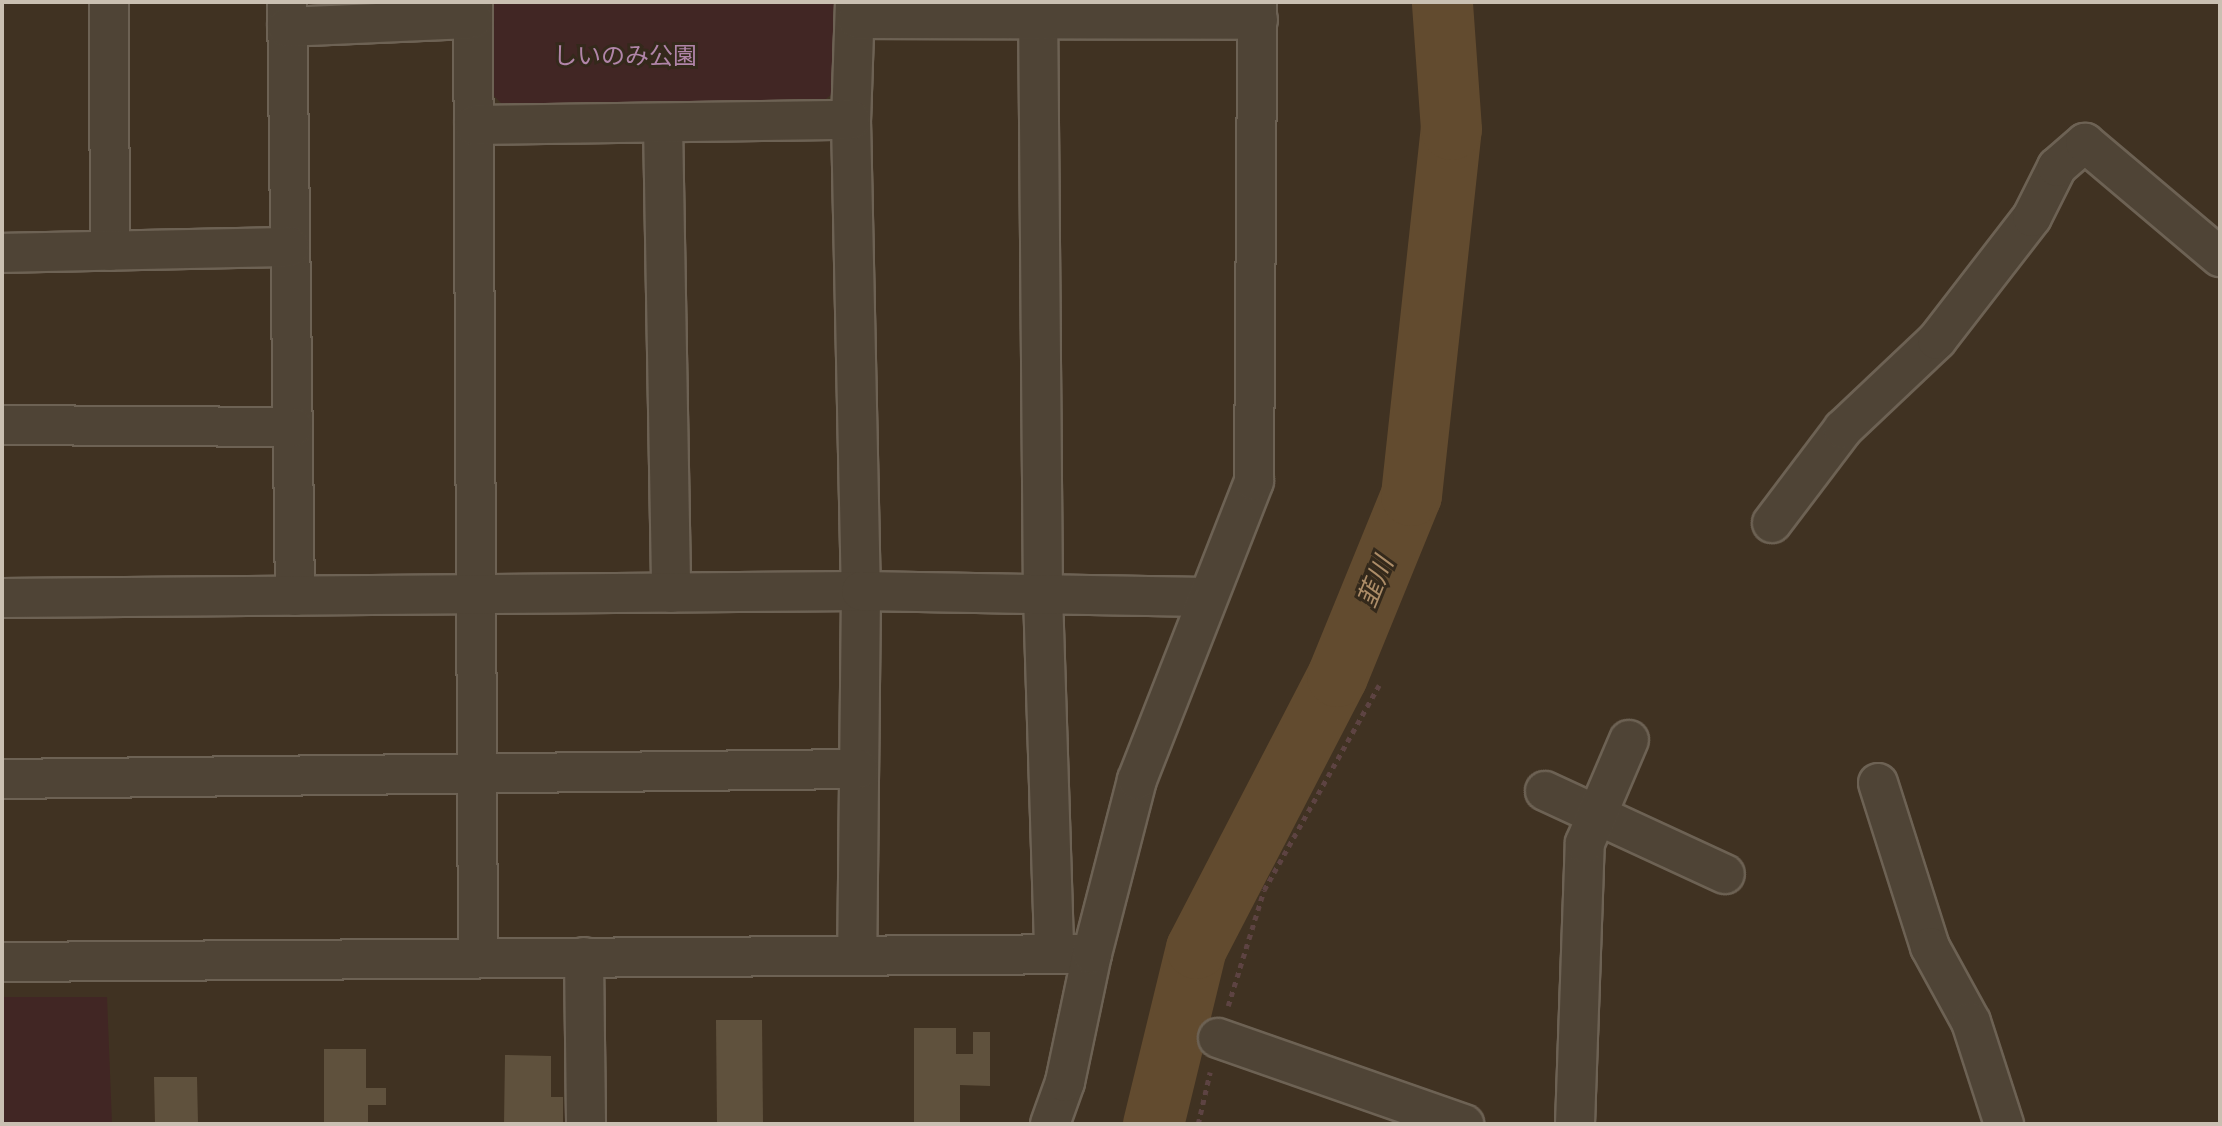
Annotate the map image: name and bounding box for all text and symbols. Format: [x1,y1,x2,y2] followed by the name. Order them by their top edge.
[553,41,697,69] park label: しいのみ公園
[1351,552,1399,612] water label: 韮川

